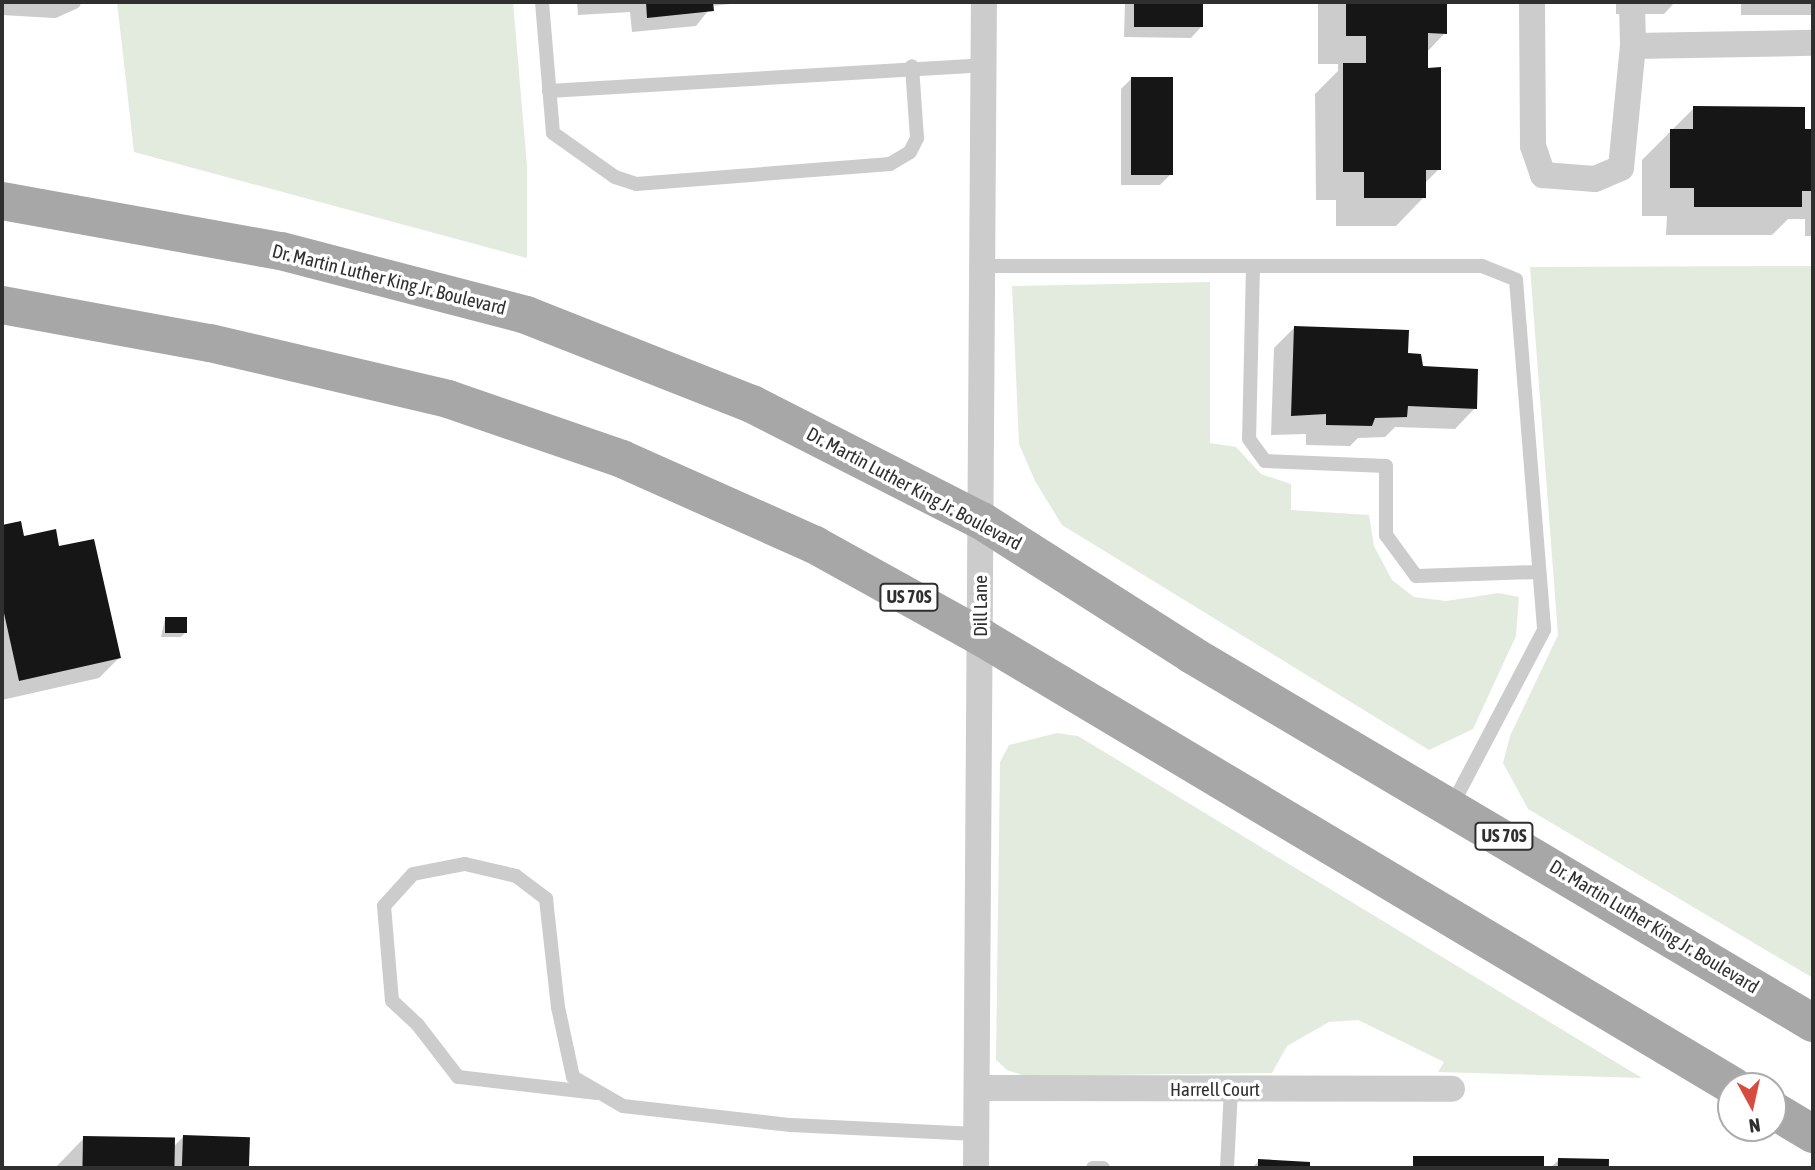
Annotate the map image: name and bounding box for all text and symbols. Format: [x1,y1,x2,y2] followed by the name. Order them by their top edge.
[270,240,508,320] street label: Dr. Martin Luther King Jr. Boulevard
[803,423,1025,555] street label: Dr. Martin Luther King Jr. Boulevard
[970,575,992,637] street label: Dill Lane
[879,582,939,612] road number: US 70S
[1474,822,1534,850] road number: US 70S
[1545,855,1763,999] street label: Dr. Martin Luther King Jr. Boulevard
[1717,1072,1787,1142] north arrow
[1170,1079,1260,1101] street label: Harrell Court
[1748,1114,1762,1137] text: N

